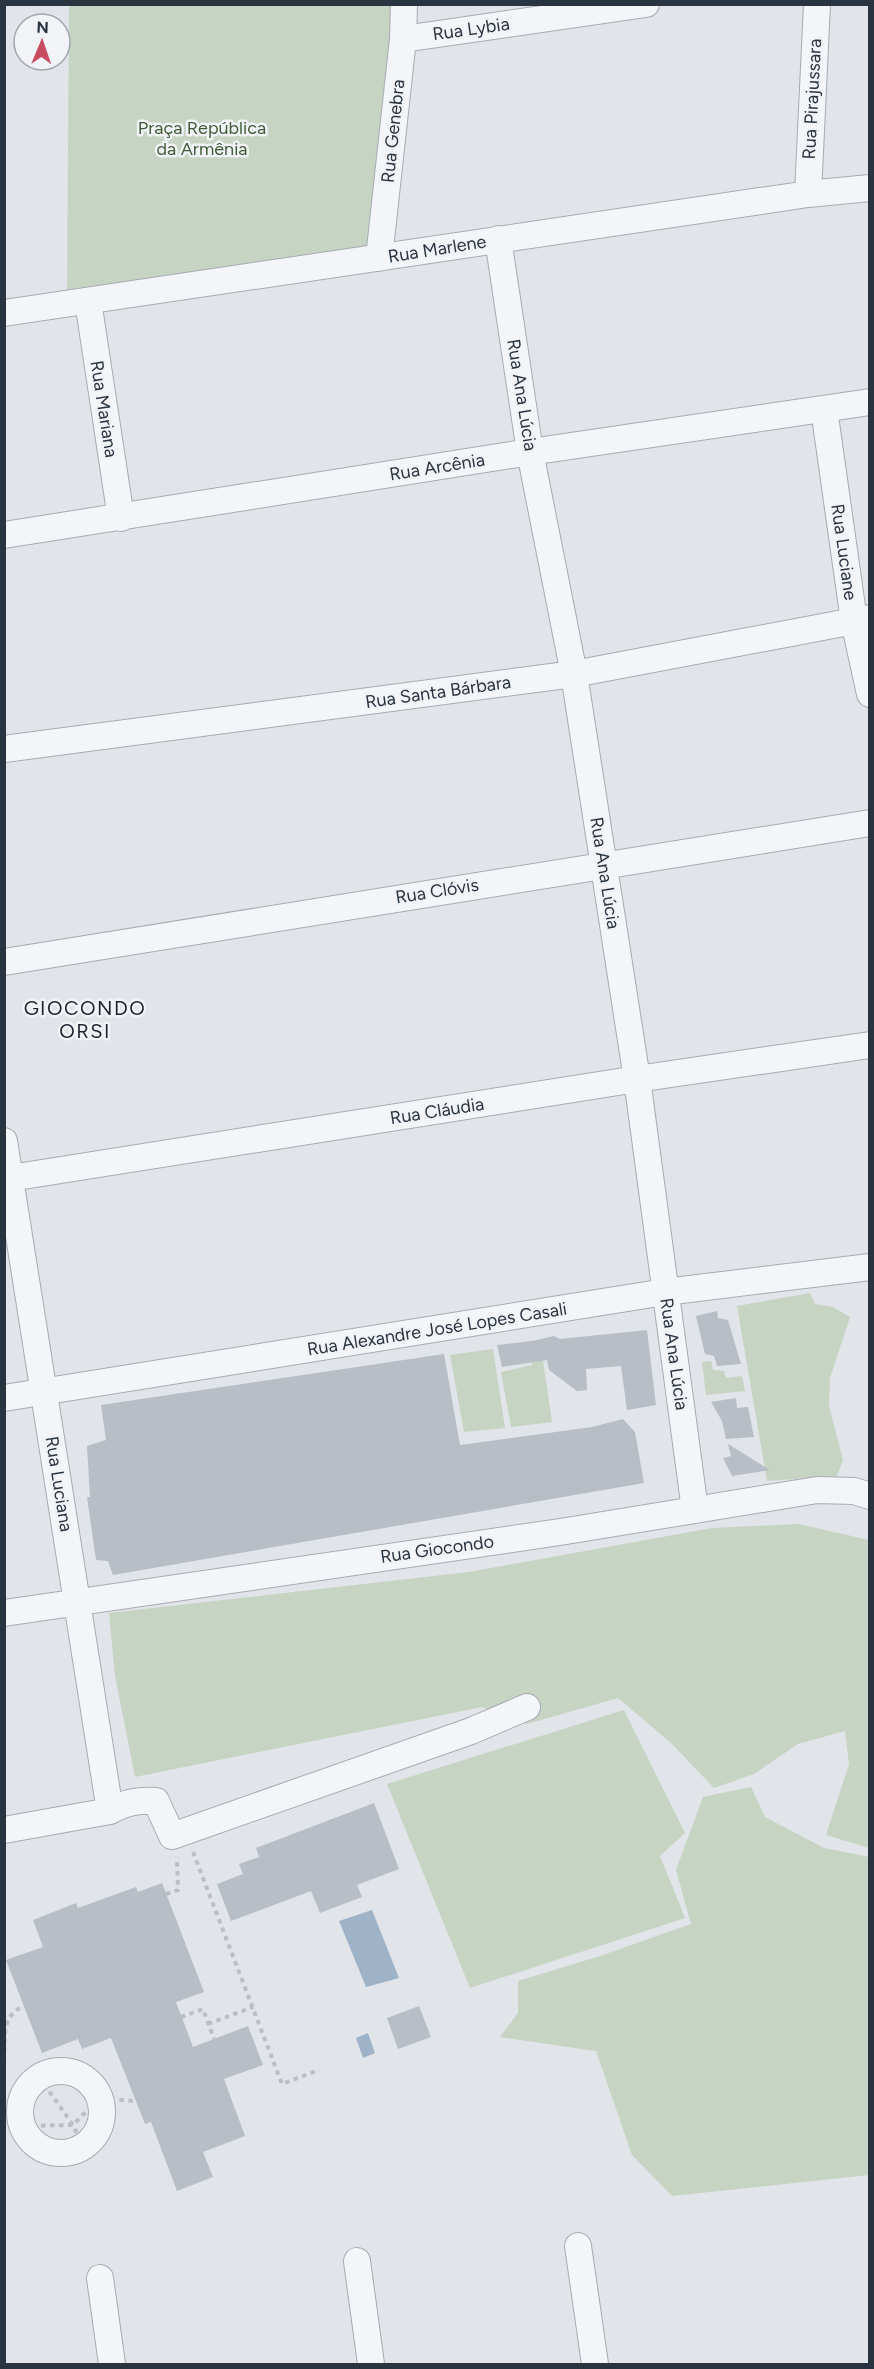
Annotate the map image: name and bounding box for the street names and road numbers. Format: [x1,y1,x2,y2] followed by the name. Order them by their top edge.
[431,13,511,45] street label: Rua Lybia
[798,38,826,160] street label: Rua Pirajussara
[377,78,409,184] street label: Rua Genebra
[386,230,488,268] street label: Rua Marlene
[502,337,542,453] street label: Rua Ana Lúcia
[85,359,123,459] street label: Rua Mariana
[388,449,486,485] street label: Rua Arcênia
[826,502,862,602] street label: Rua Luciane
[364,671,512,713] street label: Rua Santa Bárbara
[585,815,625,931] street label: Rua Ana Lúcia
[394,874,480,908] street label: Rua Clóvis
[388,1093,486,1129] street label: Rua Cláudia
[655,1296,693,1412] street label: Rua Ana Lúcia
[306,1298,568,1360] street label: Rua Alexandre José Lopes Casali
[41,1435,77,1533] street label: Rua Luciana
[379,1530,495,1568] street label: Rua Giocondo

